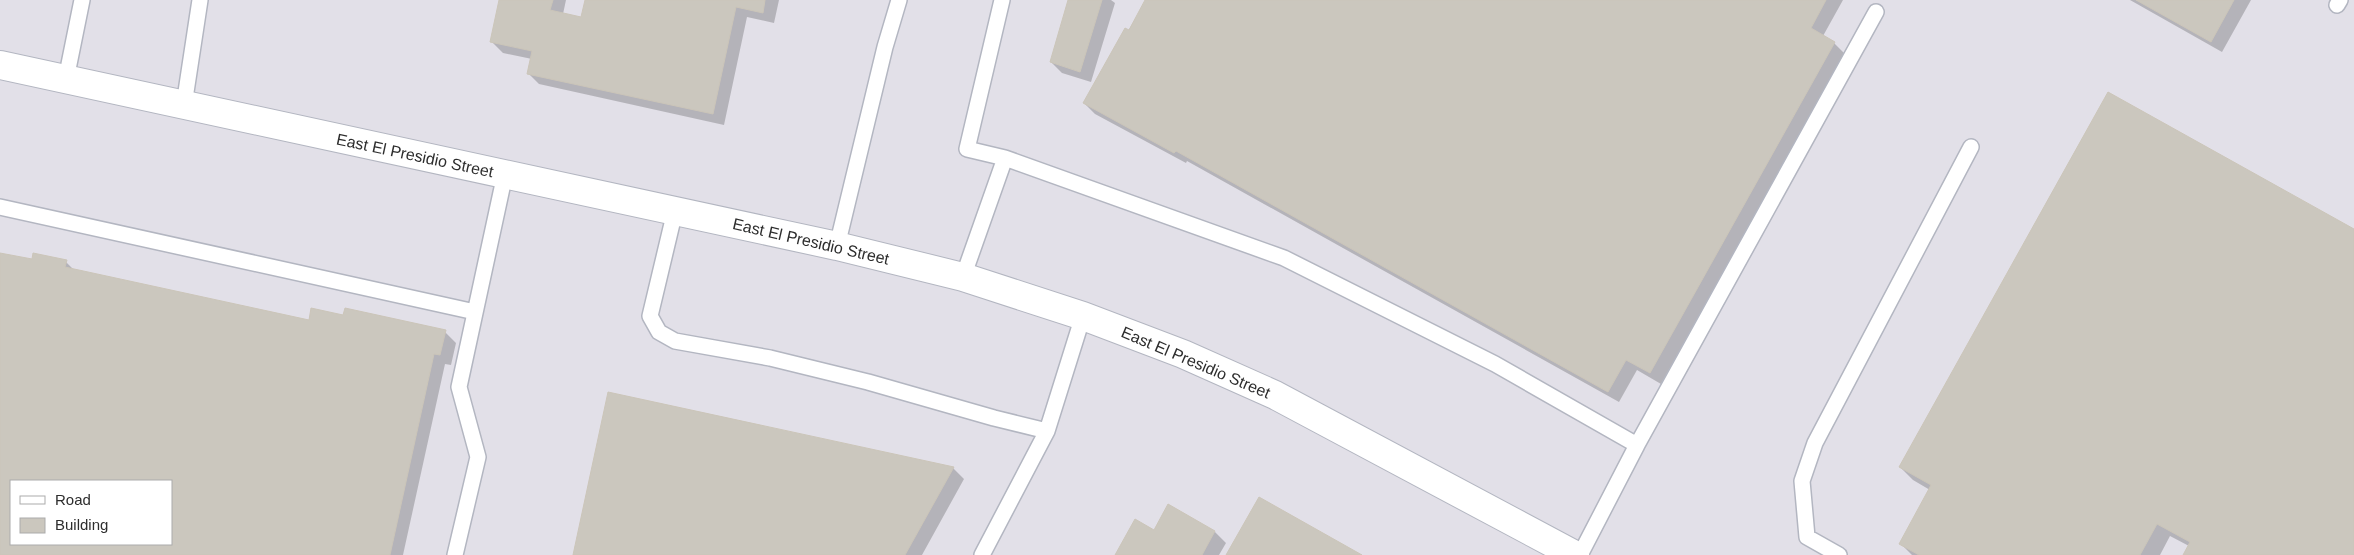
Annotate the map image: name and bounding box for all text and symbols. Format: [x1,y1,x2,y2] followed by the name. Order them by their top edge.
[335,131,495,181] street label: East El Presidio Street
[731,215,891,268] street label: East El Presidio Street
[1119,323,1273,402] street label: East El Presidio Street
[10,480,172,545] legend
[55,491,91,508] text: Road
[55,516,108,533] text: Building

